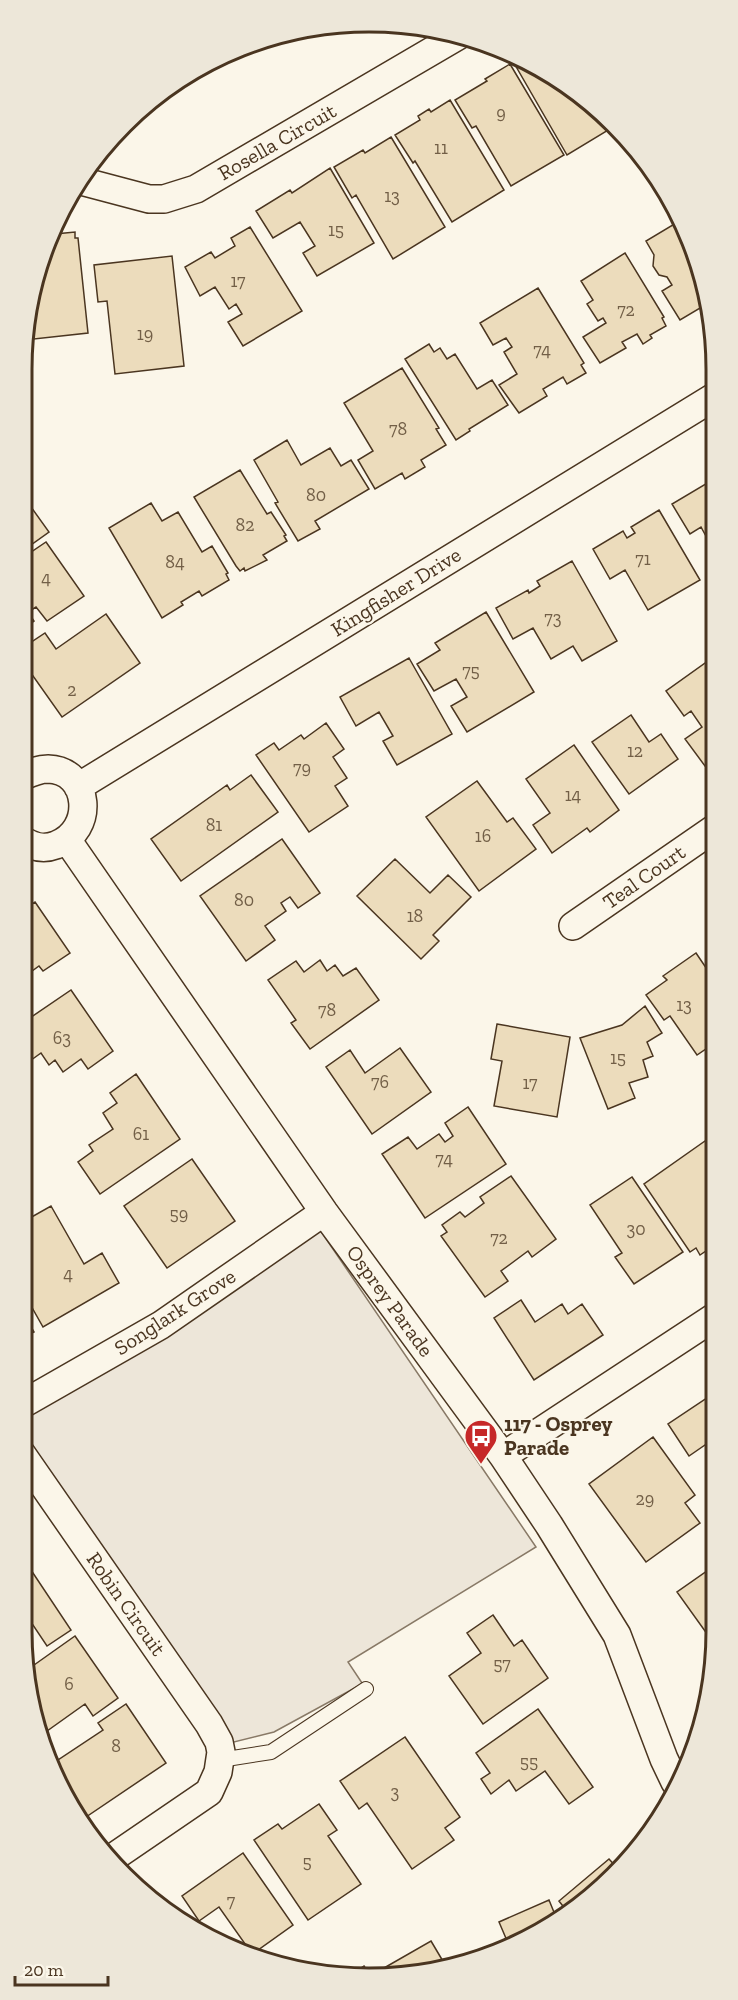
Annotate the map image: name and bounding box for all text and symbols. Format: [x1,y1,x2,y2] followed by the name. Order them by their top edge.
[213,98,340,185] street label: Rosella Circuit
[496,102,506,124] house number: 9
[434,137,448,159] house number: 11
[384,185,400,207] house number: 13
[328,219,344,241] house number: 15
[230,270,246,292] house number: 17
[617,299,635,321] house number: 72
[137,323,153,345] house number: 19
[533,339,551,361] house number: 74
[389,418,407,440] house number: 78
[306,484,326,506] house number: 80
[236,514,254,536] house number: 82
[326,542,465,641] street label: Kingfisher Drive
[635,548,651,570] house number: 71
[165,551,185,573] house number: 84
[41,567,51,589] house number: 4
[544,607,562,629] house number: 73
[462,660,480,682] house number: 75
[67,679,77,701] house number: 2
[627,740,643,762] house number: 12
[293,757,311,779] house number: 79
[565,784,582,806] house number: 14
[206,814,222,836] house number: 81
[475,825,491,847] house number: 16
[598,839,690,914] street label: Teal Court
[234,889,254,911] house number: 80
[407,905,423,927] house number: 18
[676,994,692,1016] house number: 13
[318,999,336,1021] house number: 78
[53,1027,71,1049] house number: 63
[610,1047,626,1069] house number: 15
[371,1071,389,1093] house number: 76
[522,1072,538,1094] house number: 17
[133,1123,149,1145] house number: 61
[435,1148,453,1170] house number: 74
[170,1203,188,1225] house number: 59
[626,1218,646,1240] house number: 30
[490,1227,508,1249] house number: 72
[342,1240,439,1361] street label: Osprey Parade
[63,1263,73,1285] house number: 4
[109,1263,240,1360] street label: Songlark Grove
[504,1411,612,1460] place label: 117 - Osprey Parade
[463,1418,499,1465] bus stop icon: 117 - Osprey Parade
[636,1488,654,1510] house number: 29
[82,1547,171,1661] street label: Robin Circuit
[493,1653,511,1675] house number: 57
[64,1673,74,1695] house number: 6
[111,1735,121,1757] house number: 8
[520,1751,538,1773] house number: 55
[391,1781,400,1803] house number: 3
[302,1851,312,1873] house number: 5
[227,1890,236,1912] house number: 7
[15,1949,108,1987] scale bar
[24,1959,64,1981] text: 20 m

